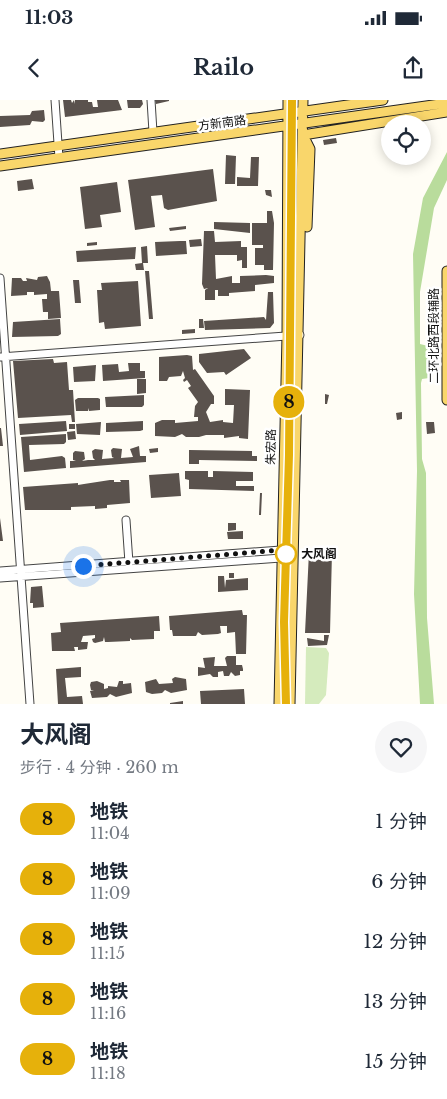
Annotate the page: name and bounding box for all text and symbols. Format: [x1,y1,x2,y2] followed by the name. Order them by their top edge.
[25,6,73,29] text: 11:03
[20,54,48,82] icon: back
[193,54,254,81] text: Railo
[399,54,427,82] icon: share
[197,112,247,133] street label: 方新南路
[381,115,431,165] map controls
[381,115,431,165] button: locate
[426,288,441,384] street label: 二环北路西段辅路
[273,386,305,418] line badge: 8
[283,391,295,413] text: 8
[263,429,278,465] street label: 朱宏路
[275,543,297,565] marker: 大风阁
[301,546,337,561] place label: 大风阁
[71,554,96,579] your location
[20,720,92,749] text: 大风阁
[375,721,427,773] button: heart
[20,757,179,777] text: 步行 · 4 分钟 · 260 m
[90,800,128,823] text: 地铁
[42,808,53,830] text: 8
[375,810,427,833] text: 1 分钟
[90,823,130,843] text: 11:04
[90,860,128,883] text: 地铁
[42,868,53,890] text: 8
[371,870,427,893] text: 6 分钟
[90,883,131,903] text: 11:09
[90,920,128,943] text: 地铁
[42,928,53,950] text: 8
[363,930,427,953] text: 12 分钟
[90,943,125,963] text: 11:15
[90,980,128,1003] text: 地铁
[42,988,53,1010] text: 8
[363,990,427,1013] text: 13 分钟
[90,1003,126,1023] text: 11:16
[90,1040,128,1063] text: 地铁
[42,1048,53,1070] text: 8
[364,1050,427,1073] text: 15 分钟
[90,1063,126,1083] text: 11:18

